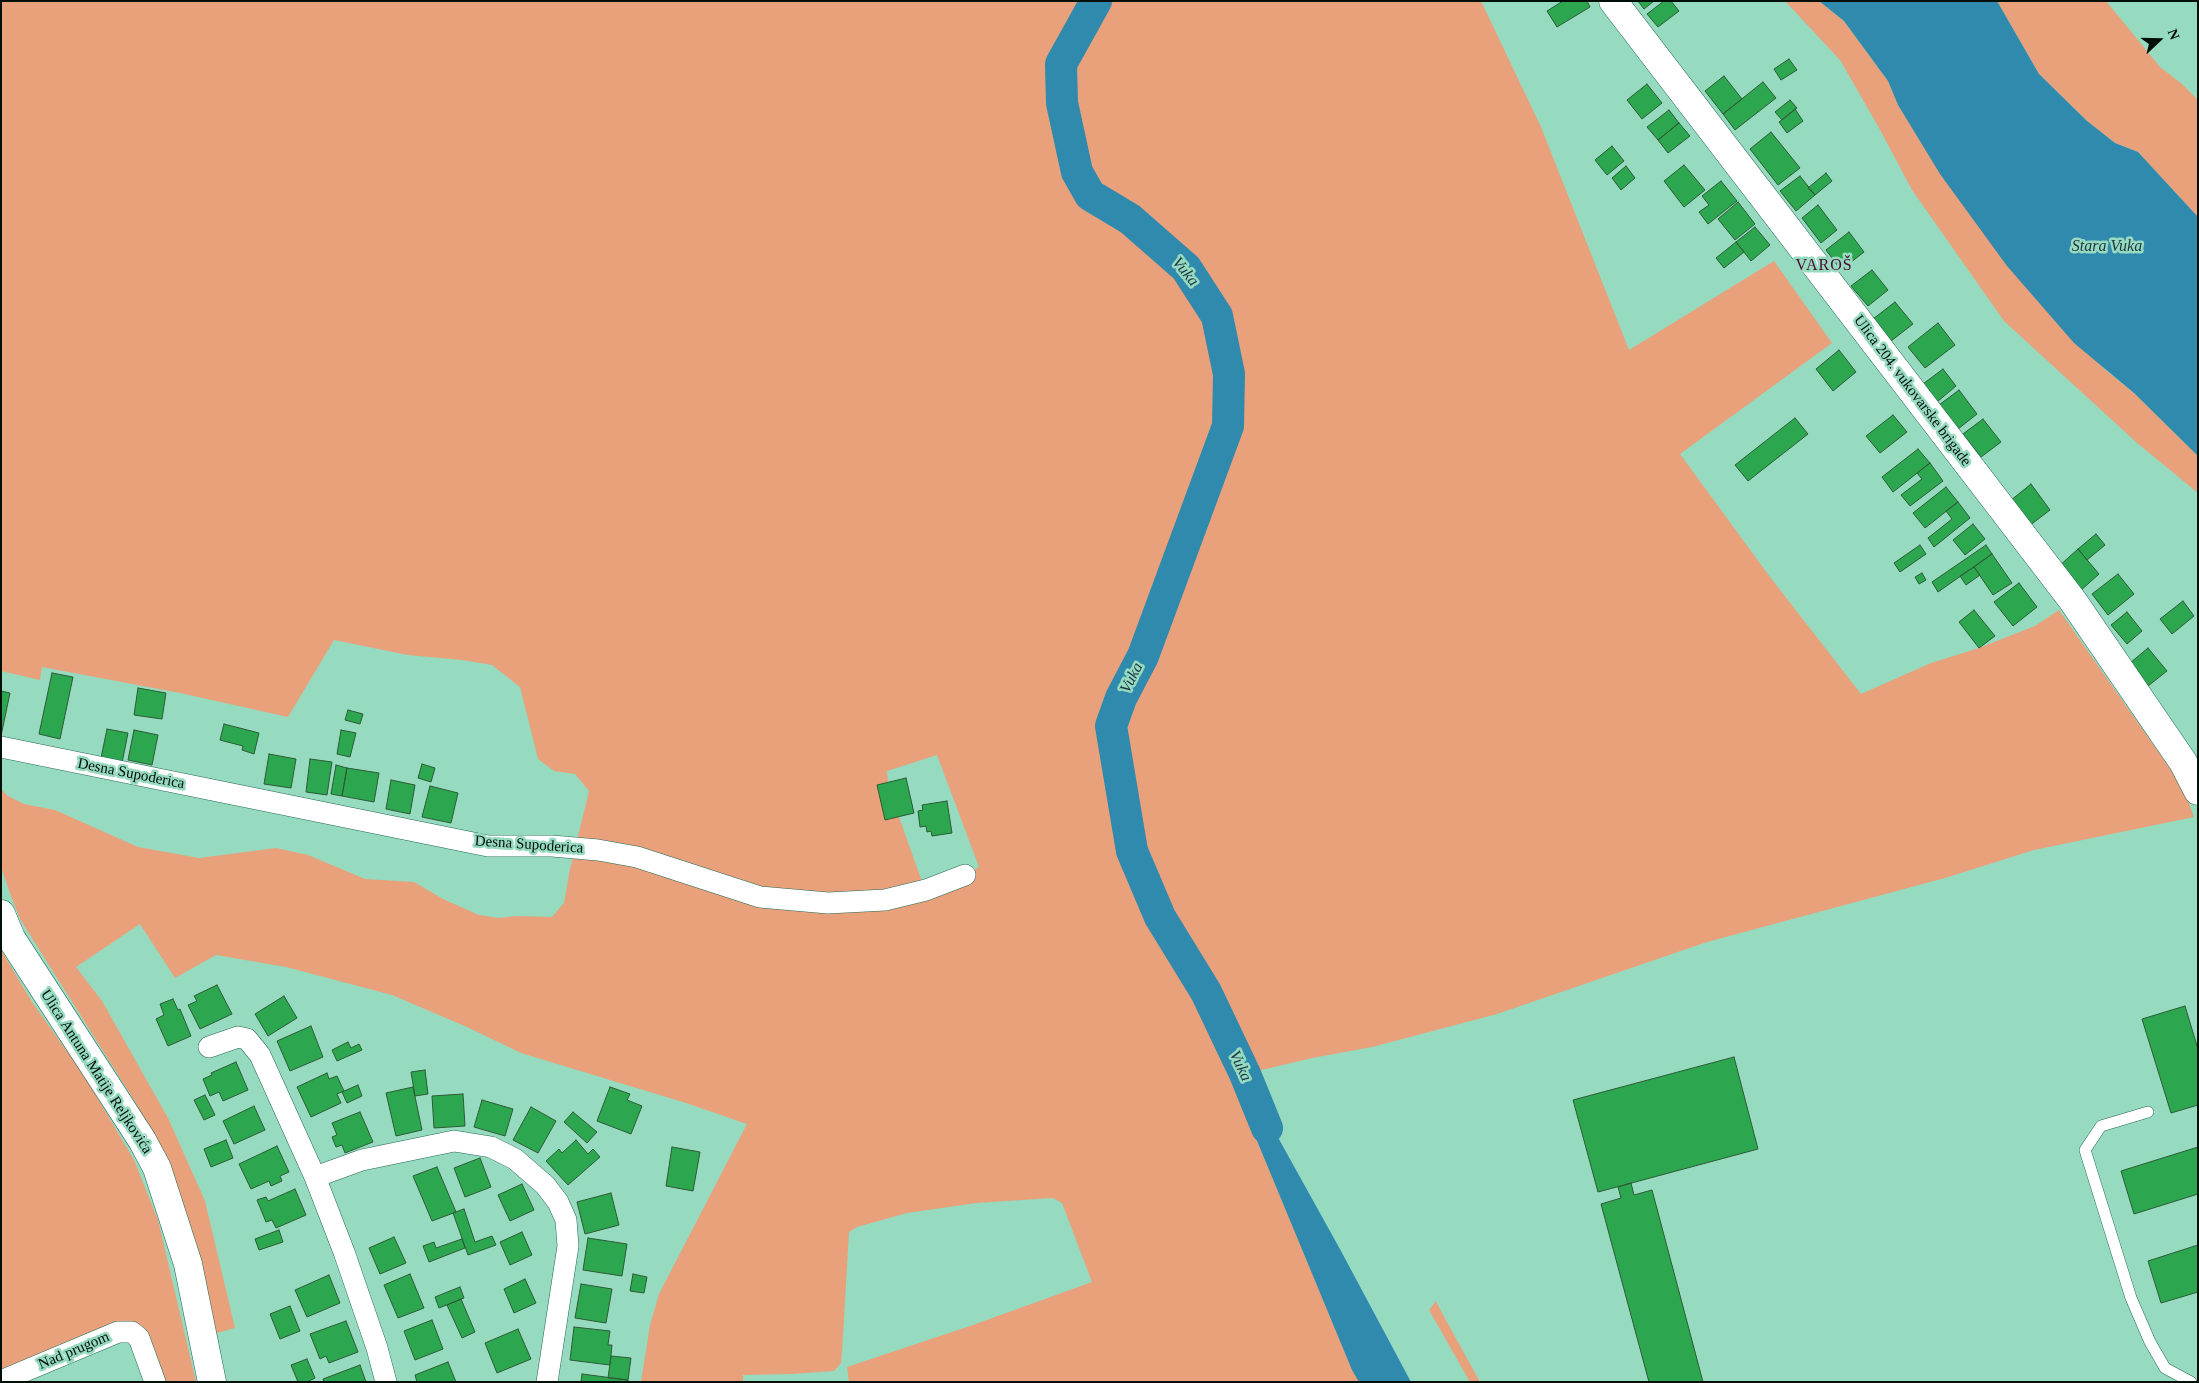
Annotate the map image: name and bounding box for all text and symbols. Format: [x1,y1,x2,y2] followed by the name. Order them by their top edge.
[2134,15,2184,65] north arrow
[2165,27,2182,42] text: N
[2072,237,2142,257] water label: Stara Vuka
[1168,254,1202,290] water label: Vuka
[1795,256,1853,276] district label: VAROŠ
[1849,312,1975,470] street label: Ulica 204. vukovarske brigade
[1116,660,1148,696] water label: Vuka
[76,755,186,793] street label: Desna Supoderica
[474,832,584,858] street label: Desna Supoderica
[36,987,156,1157] street label: Ulica Antuna Matije Reljkovića
[1225,1048,1255,1084] water label: Vuka
[36,1328,112,1374] street label: Nad prugom

